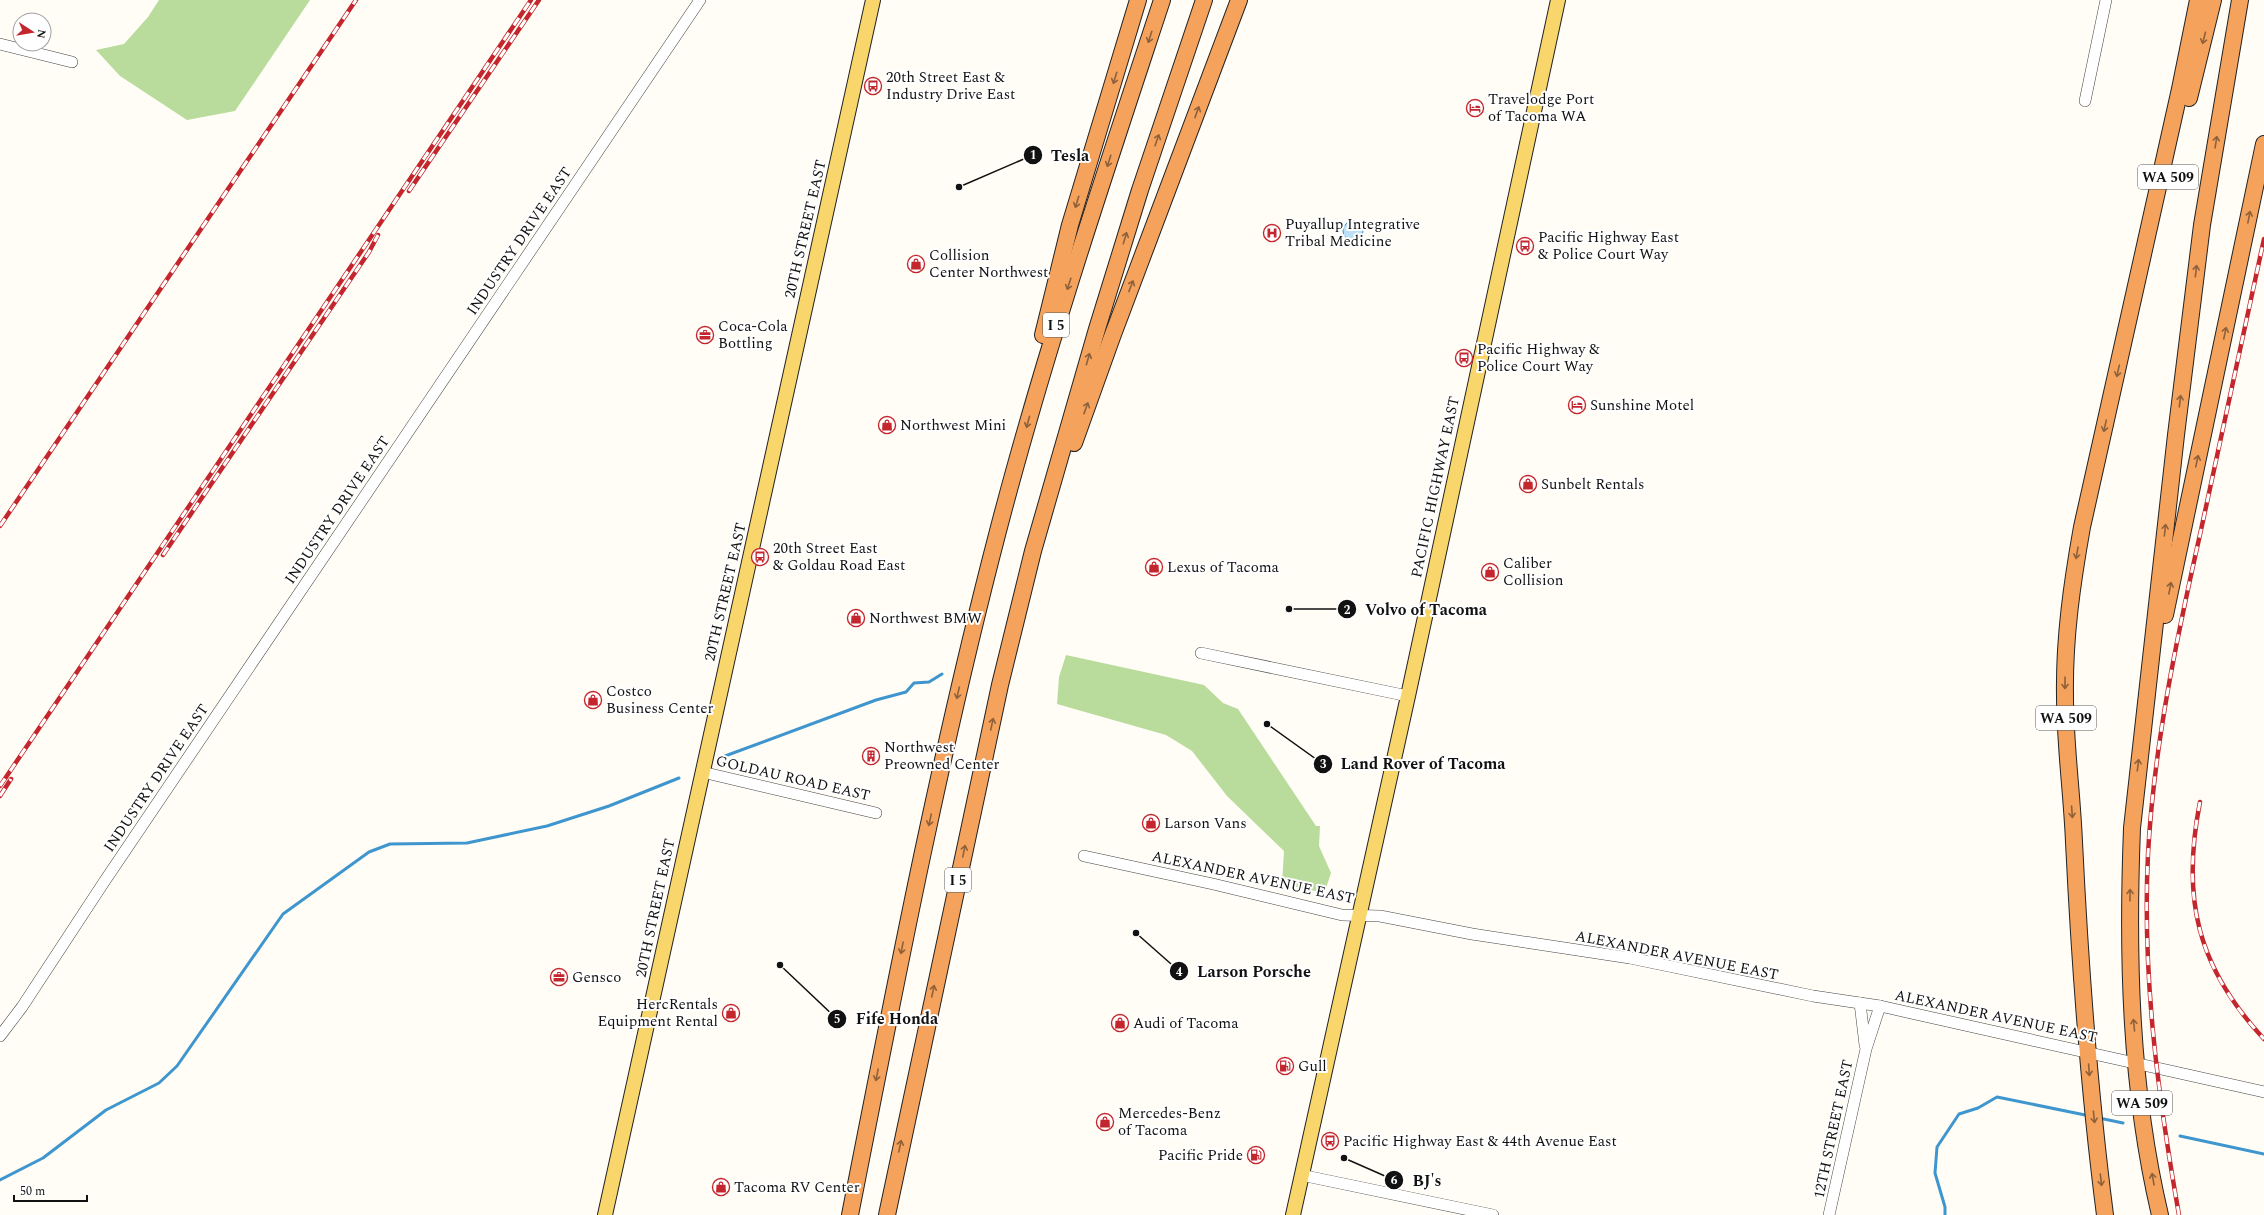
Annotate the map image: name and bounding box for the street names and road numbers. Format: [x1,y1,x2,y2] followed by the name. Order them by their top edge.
[778,158,833,301] street label: 20TH STREET EAST
[461,163,578,320] street label: INDUSTRY DRIVE EAST
[2138,165,2198,189] road number: WA 509
[1043,313,1069,337] road number: I 5
[1405,394,1466,580] street label: PACIFIC HIGHWAY EAST
[279,432,396,589] street label: INDUSTRY DRIVE EAST
[698,521,753,664] street label: 20TH STREET EAST
[98,700,215,857] street label: INDUSTRY DRIVE EAST
[2036,706,2096,730] road number: WA 509
[713,750,872,807] street label: GOLDAU ROAD EAST
[630,836,681,980] street label: 20TH STREET EAST
[1149,845,1356,910] street label: ALEXANDER AVENUE EAST
[945,868,971,892] road number: I 5
[1573,924,1781,986] street label: ALEXANDER AVENUE EAST
[1892,984,2099,1049] street label: ALEXANDER AVENUE EAST
[1808,1057,1859,1201] street label: 12TH STREET EAST
[2112,1091,2172,1115] road number: WA 509

